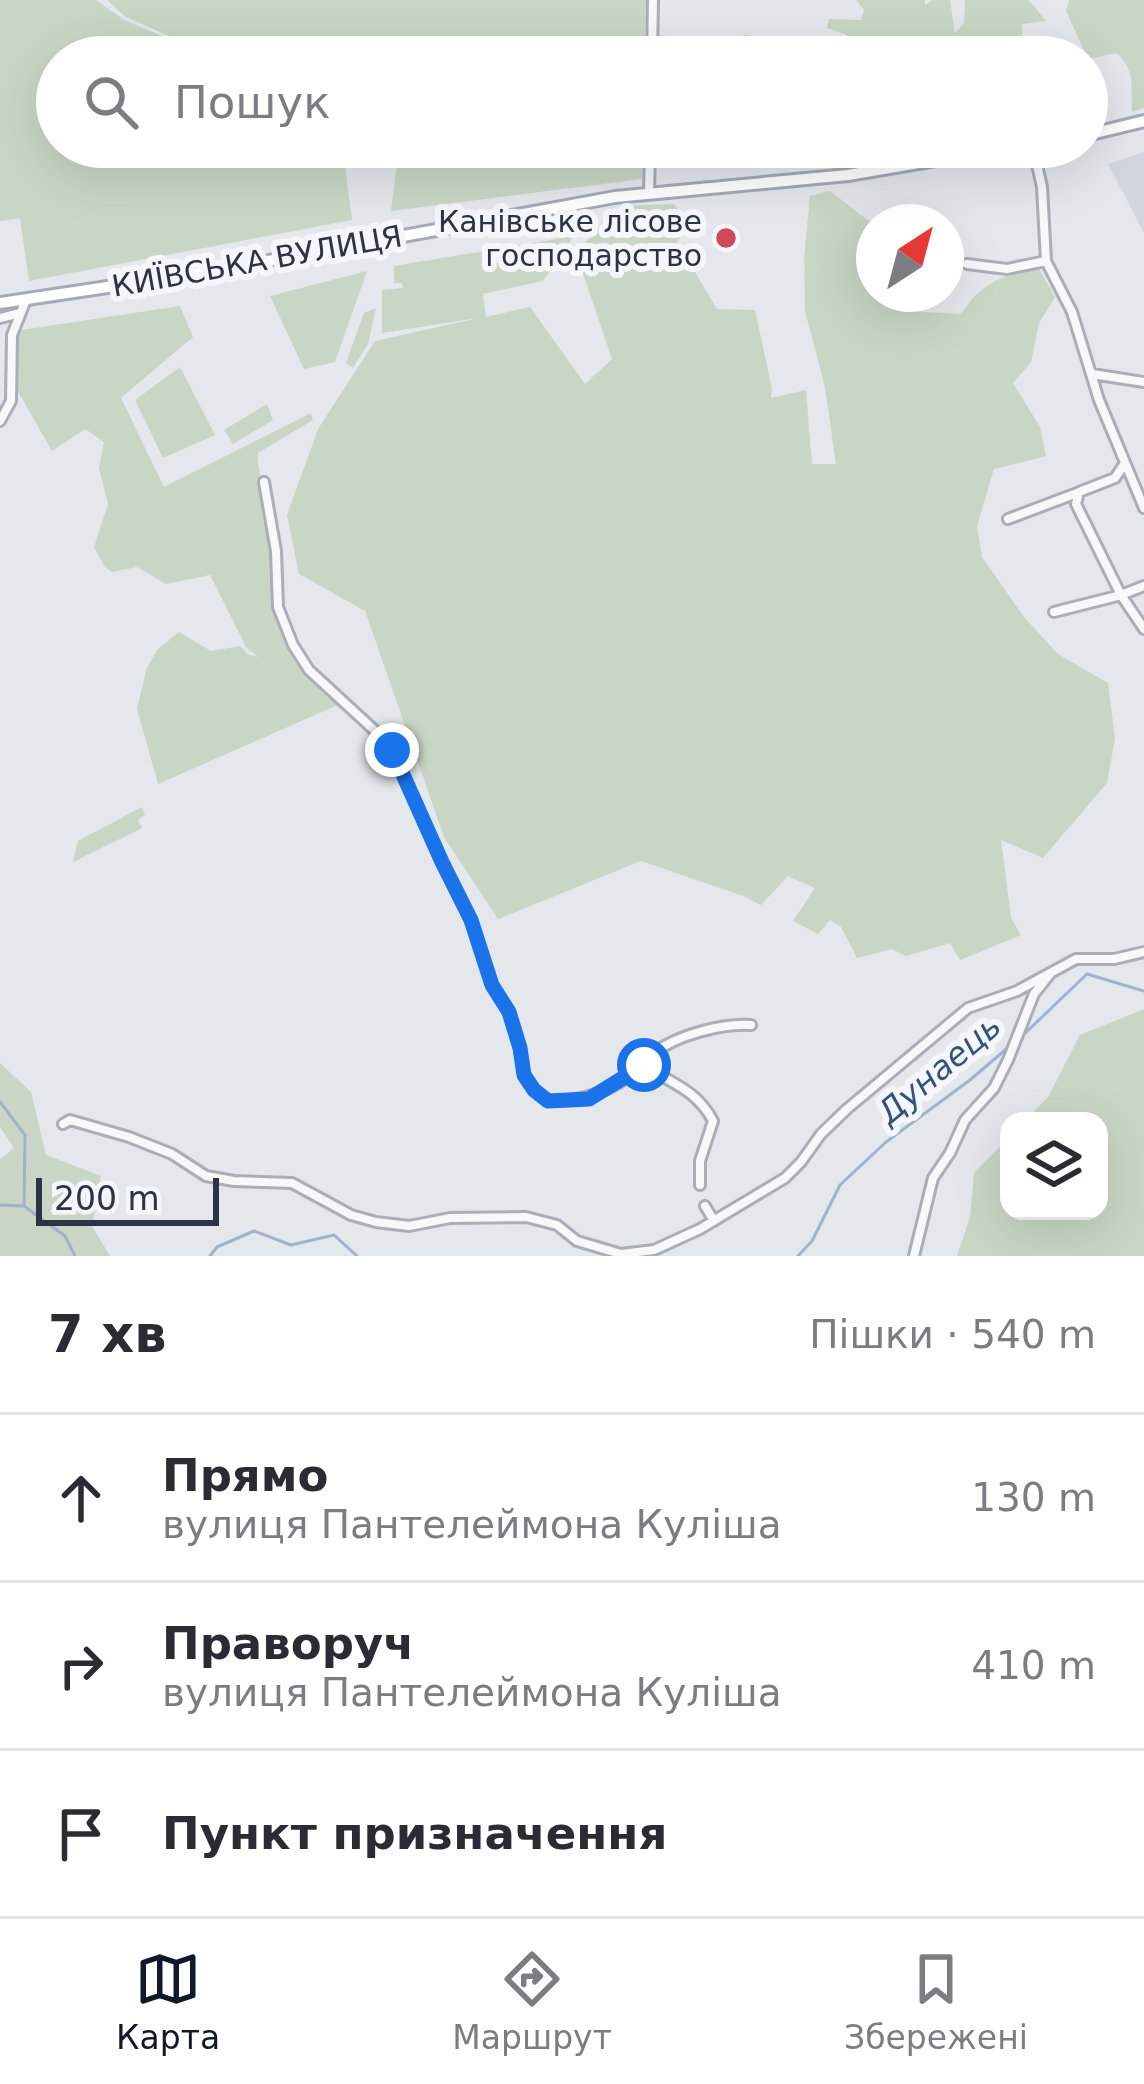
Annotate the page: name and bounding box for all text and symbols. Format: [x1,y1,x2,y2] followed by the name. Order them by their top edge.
[36,36,1108,168] search box
[78,69,144,135] icon: search
[174,76,330,129] text: Пошук
[438,204,702,273] place label: Канівське лісове господарство
[856,204,964,312] north arrow
[109,218,405,304] street label: КИЇВСЬКА ВУЛИЦЯ
[713,225,739,251] marker: Канівське лісове господарство
[365,723,419,777] route end
[868,1006,1009,1133] water label: Дунаець
[617,1038,671,1092] route start
[1000,1112,1108,1220] map controls
[1000,1112,1108,1220] button: layers
[36,1172,219,1225] scale bar
[54,1179,160,1218] text: 200 m
[48,1305,166,1364] text: 7 хв
[809,1312,1096,1357] text: Пішки · 540 m
[162,1449,328,1502] text: Прямо
[48,1465,114,1531] icon: ahead
[971,1475,1096,1520] text: 130 m
[162,1502,782,1547] text: вулиця Пантелеймона Куліша
[162,1617,414,1670] text: Праворуч
[48,1633,114,1699] icon: right
[971,1643,1096,1688] text: 410 m
[162,1670,782,1715] text: вулиця Пантелеймона Куліша
[48,1801,114,1867] icon: arrive
[162,1807,667,1860] text: Пункт призначення
[116,1946,220,2057] tab: Карта
[452,1946,612,2057] tab: Маршрут
[844,1946,1028,2057] tab: Збережені

